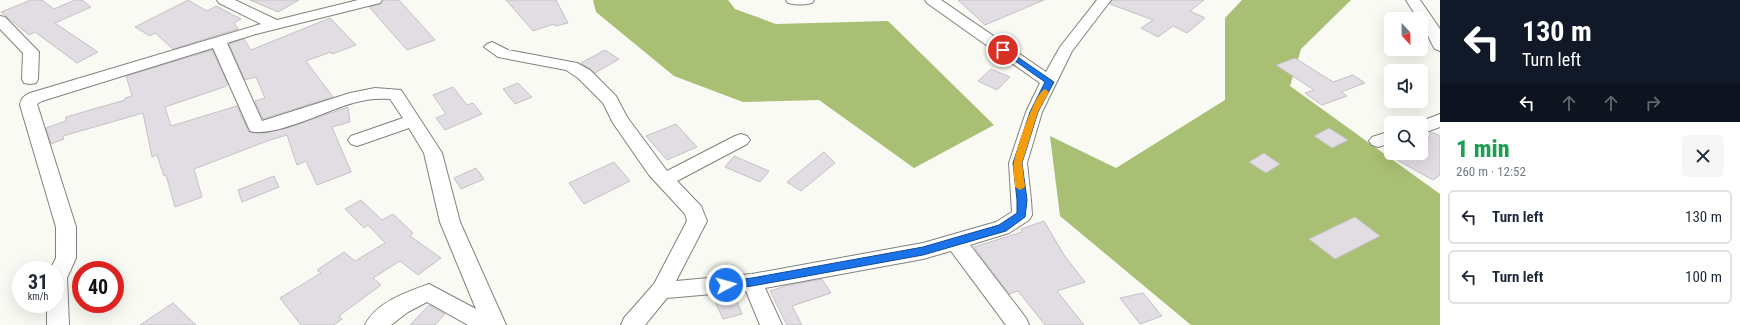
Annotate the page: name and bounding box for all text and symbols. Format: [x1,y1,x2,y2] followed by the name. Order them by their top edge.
[1384,12,1428,56] north arrow
[1384,12,1428,160] map controls
[1522,15,1592,48] text: 130 m
[1456,16,1508,68] icon: left
[986,33,1020,67] pin
[992,39,1014,61] icon: arrive
[1522,49,1581,70] text: Turn left
[1384,64,1428,108] button: sound
[1516,92,1538,114] icon: left
[1558,92,1580,114] icon: ahead
[1600,92,1622,114] icon: ahead
[1642,92,1664,114] icon: right
[1384,116,1428,160] button: search
[1456,135,1510,163] text: 1 min
[1682,135,1724,177] button: close
[1456,164,1526,179] text: 260 m · 12:52
[1458,206,1480,228] icon: left
[1492,208,1543,226] text: Turn left
[1685,208,1722,226] text: 130 m
[72,261,124,313] speed limit sign: 40
[705,264,747,306] position arrow
[1458,266,1480,288] icon: left
[1492,268,1543,286] text: Turn left
[1685,268,1722,286] text: 100 m
[28,270,48,294] text: 31
[28,291,48,302] text: km/h

